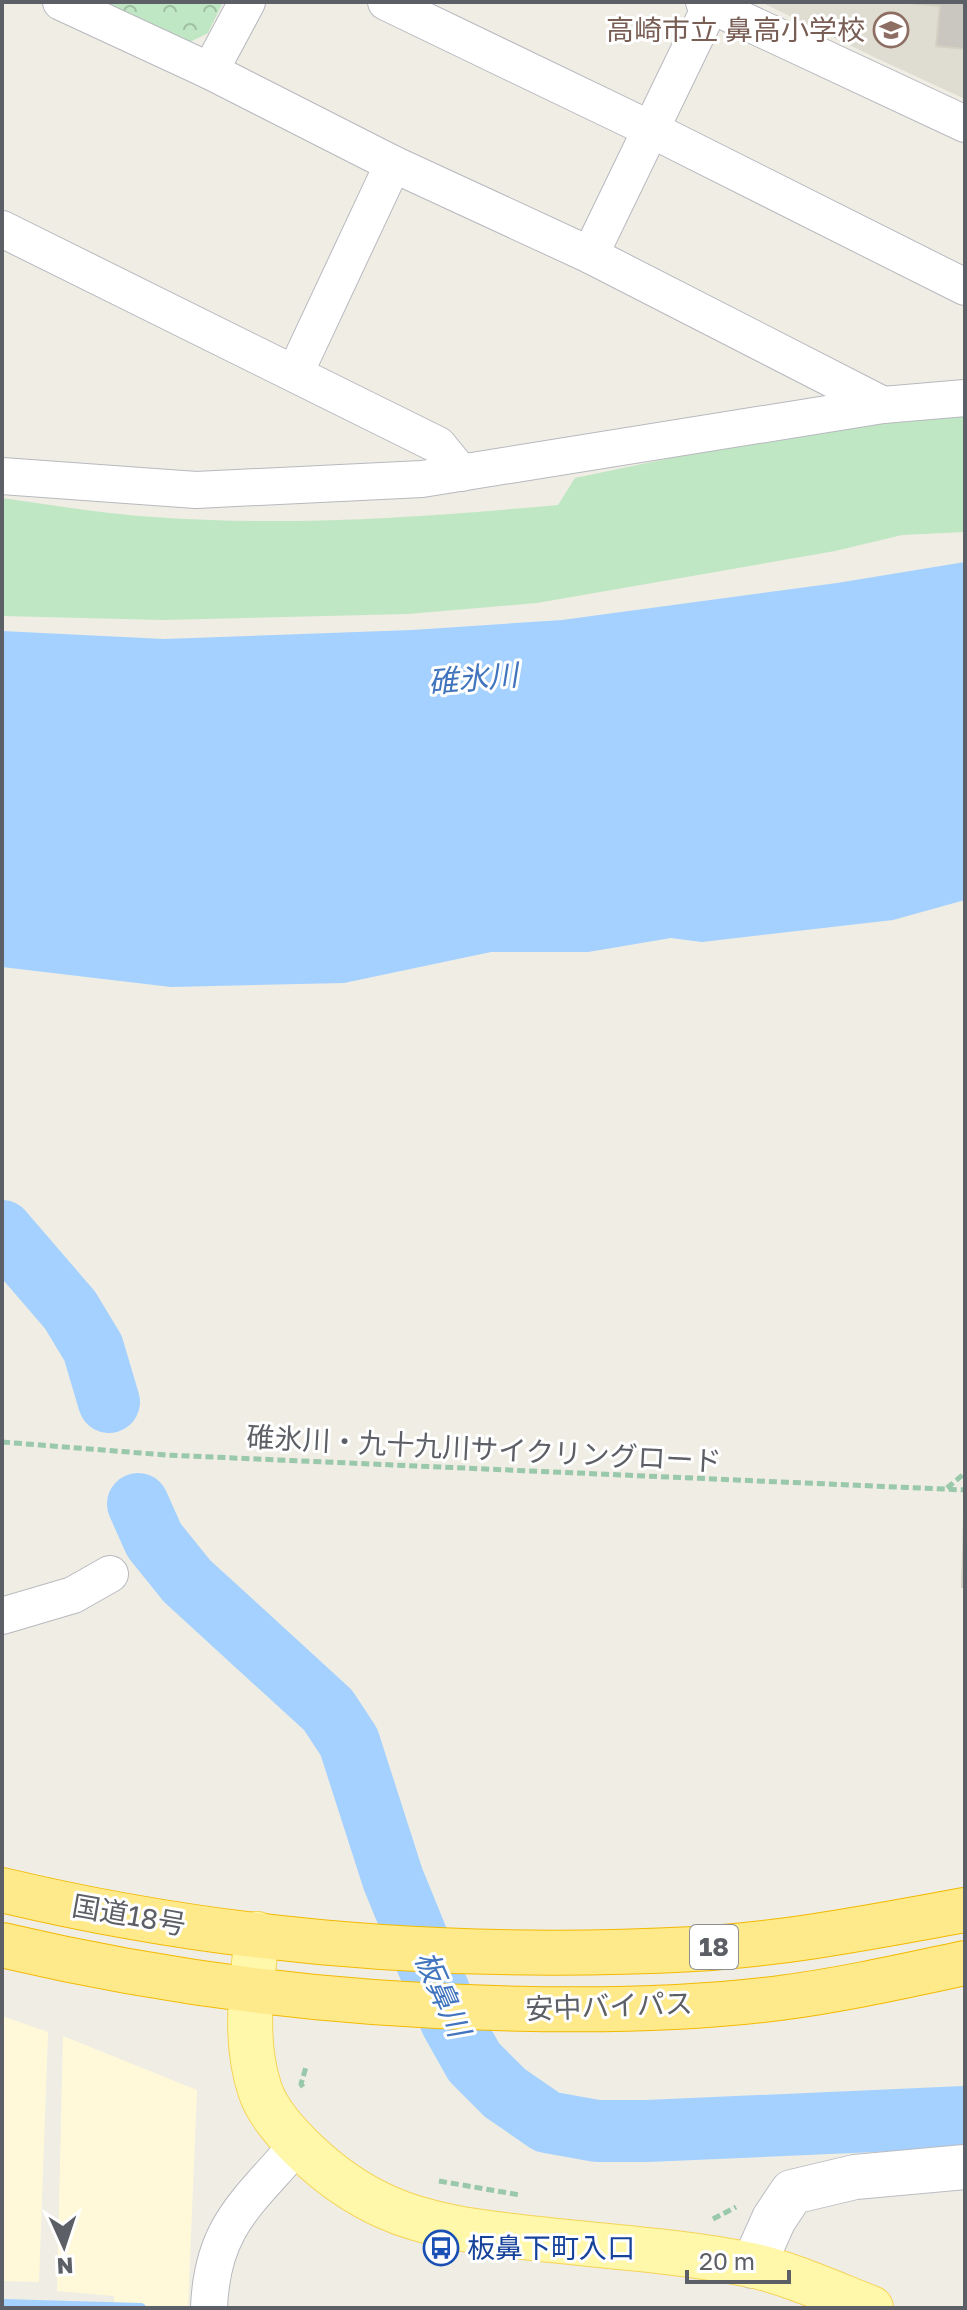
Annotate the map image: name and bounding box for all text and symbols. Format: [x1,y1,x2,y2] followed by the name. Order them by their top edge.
[872,11,910,49] school or university icon: 高崎市立 鼻高小学校
[606,13,865,46] place label: 高崎市立 鼻高小学校
[427,656,522,700] water label: 碓氷川
[246,1420,722,1477] street label: 碓氷川・九十九川サイクリングロード
[70,1888,188,1941] street label: 国道18号
[690,1925,738,1969] road number: 18
[408,1945,479,2045] water label: 板鼻川
[525,1986,693,2025] street label: 安中バイパス
[24,2206,104,2286] north arrow
[422,2229,460,2267] bus stop icon: 板鼻下町入口
[467,2231,635,2264] place label: 板鼻下町入口
[687,2234,789,2284] scale bar
[699,2246,755,2275] text: 20 m
[56,2253,74,2280] text: N

